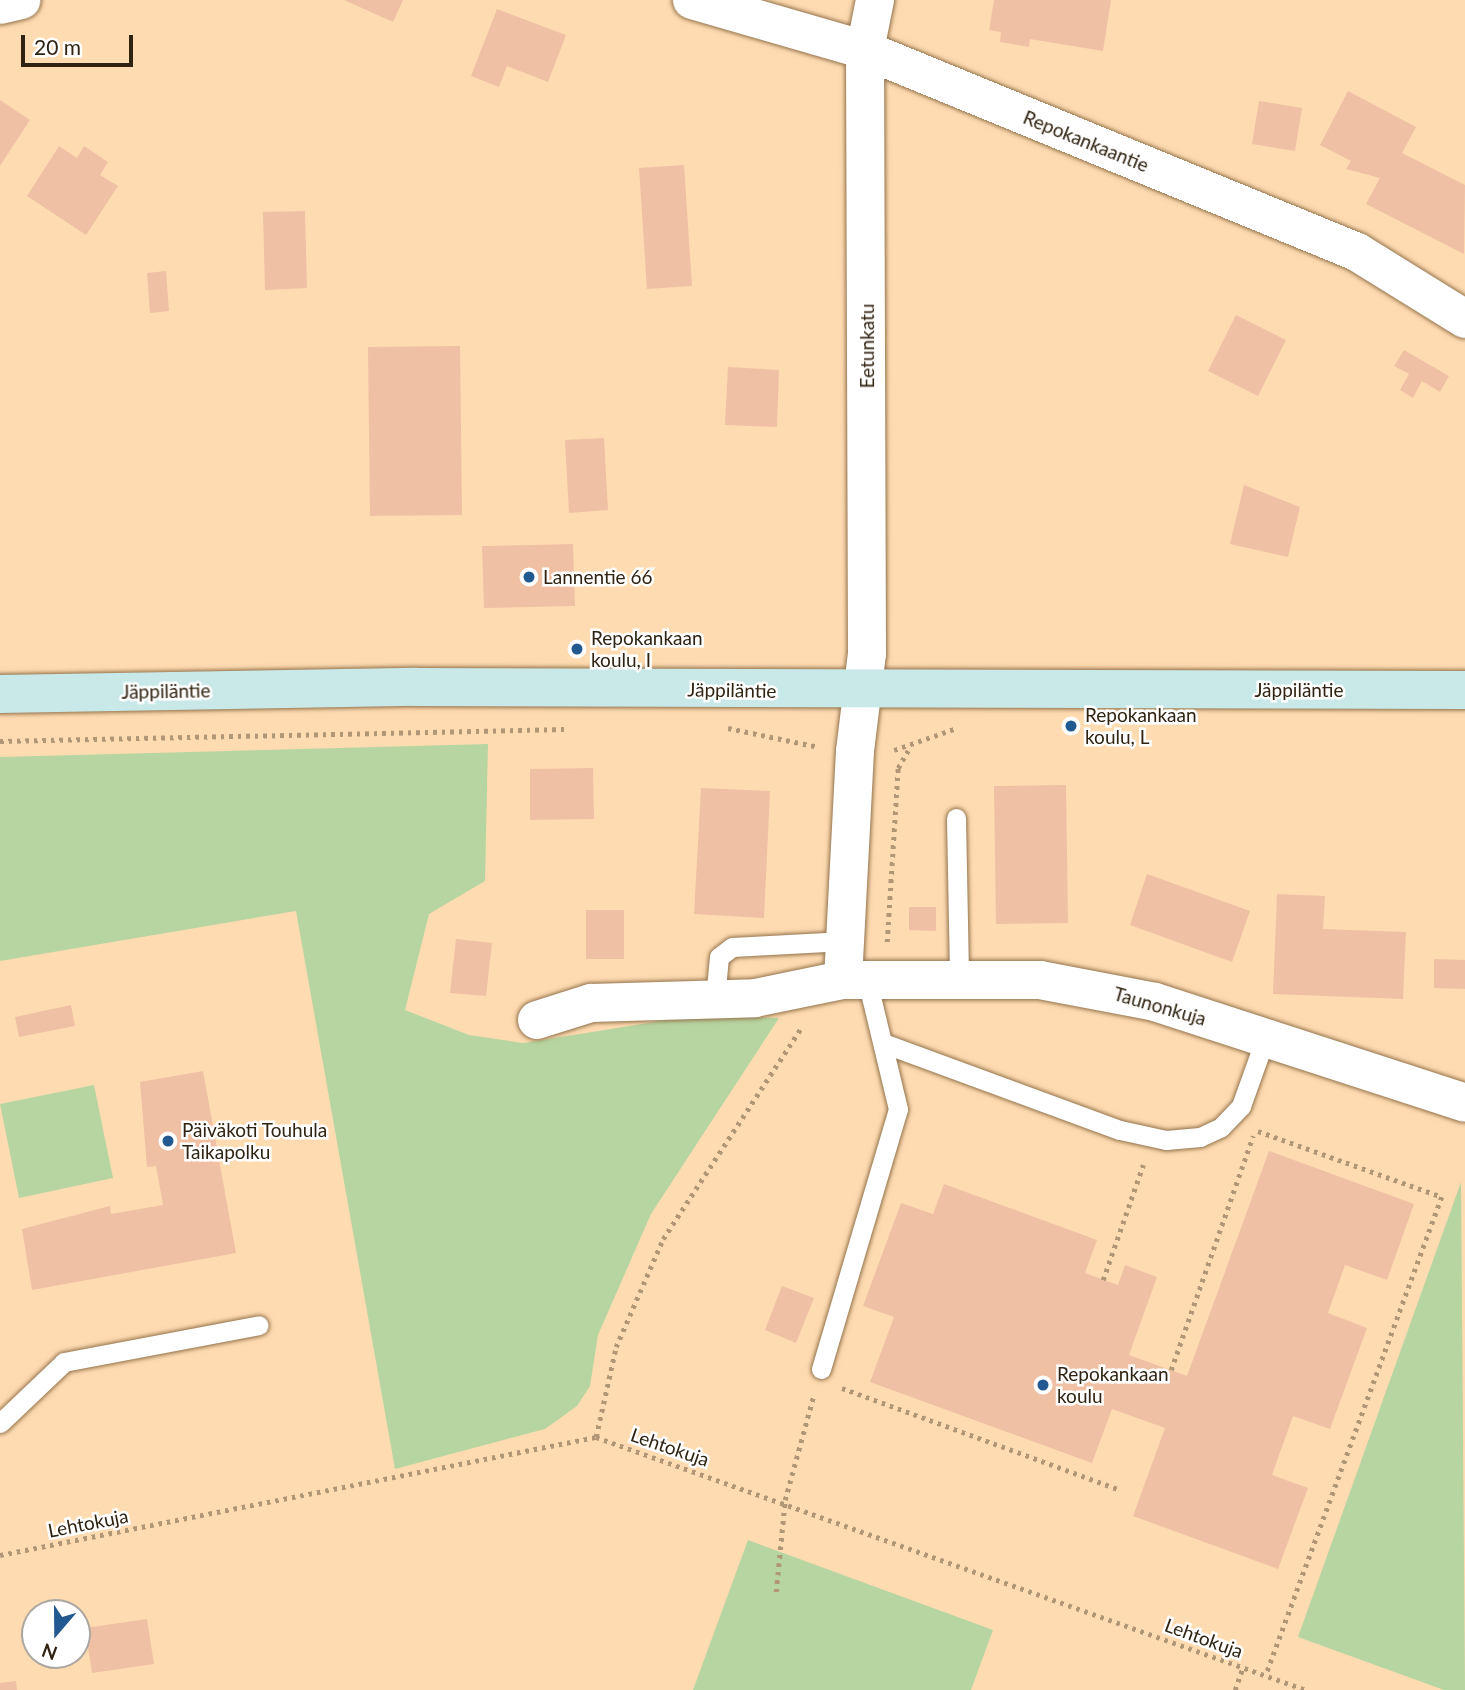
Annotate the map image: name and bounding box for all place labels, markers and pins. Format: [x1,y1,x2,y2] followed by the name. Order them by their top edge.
[543,566,653,588] place label: Lannentie 66
[521,569,537,585] marker: Lannentie 66
[591,627,703,671] place label: Repokankaan koulu, I
[569,641,585,657] marker: Repokankaan koulu, I
[1085,704,1197,748] place label: Repokankaan koulu, L
[1063,718,1079,734] marker: Repokankaan koulu, L
[182,1119,328,1163] place label: Päiväkoti Touhula Taikapolku
[160,1133,176,1149] marker: Päiväkoti Touhula Taikapolku
[1057,1363,1169,1407] place label: Repokankaan koulu
[1035,1377,1051,1393] marker: Repokankaan koulu

